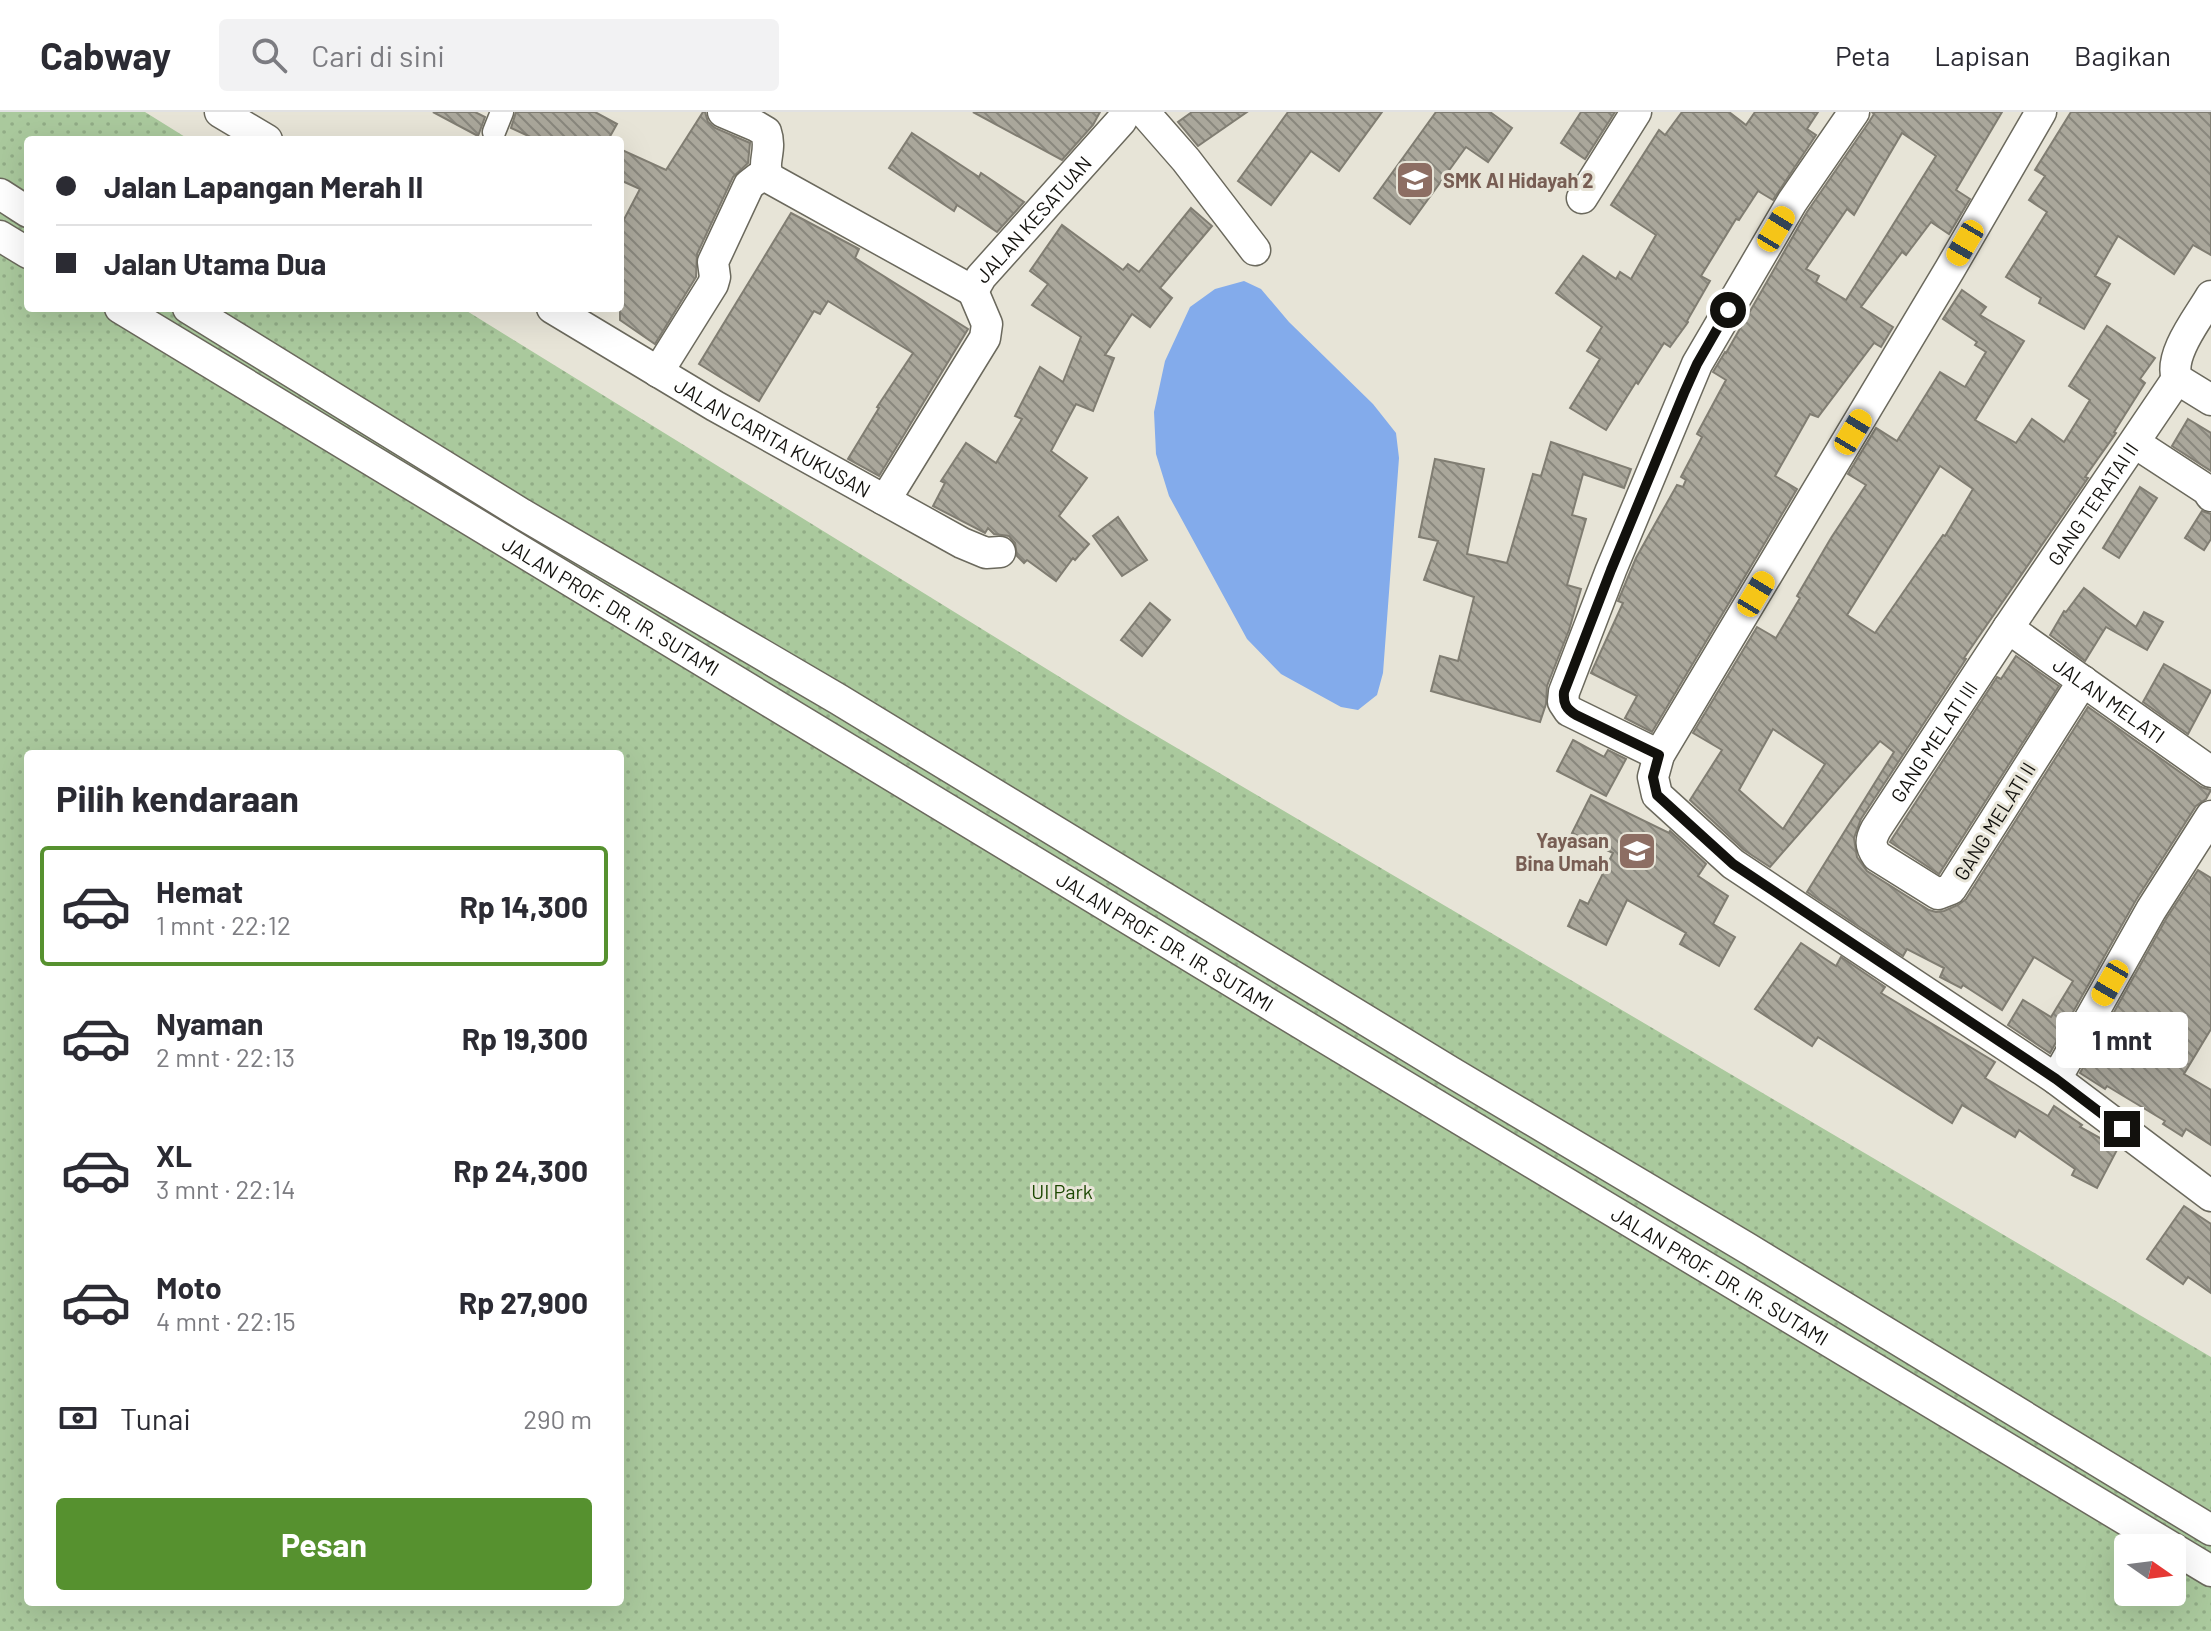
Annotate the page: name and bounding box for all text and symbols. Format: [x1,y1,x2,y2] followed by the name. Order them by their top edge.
[219,19,779,91] search box
[40,32,171,78] text: Cabway
[247,33,291,77] icon: search
[311,37,445,73] text: Cari di sini
[1835,38,1890,72] text: Peta
[1934,38,2030,72] text: Lapisan
[2074,38,2171,72] text: Bagikan
[970,151,1096,287] street label: JALAN KESATUAN
[1394,159,1436,201] school or university icon: SMK Al Hidayah 2
[104,168,423,204] text: Jalan Lapangan Merah II
[1443,168,1594,192] place label: SMK Al Hidayah 2
[1753,202,1799,256] car
[1943,216,1987,270] car
[104,245,326,281] text: Jalan Utama Dua
[1710,292,1746,328] route start
[670,373,875,502] street label: JALAN CARITA KUKUSAN
[1830,405,1876,459] car
[2042,437,2143,570] street label: GANG TERATAI II
[498,531,724,680] street label: JALAN PROF. DR. IR. SUTAMI
[1733,567,1779,621] car
[2049,652,2170,748] street label: JALAN MELATI
[1885,676,1982,806] street label: GANG MELATI III
[1948,758,2040,884] street label: GANG MELATI II
[56,776,299,819] text: Pilih kendaraan
[1515,828,1609,875] place label: Yayasan Bina Umah
[1616,830,1658,872] school or university icon: Yayasan Bina Umah
[1052,866,1278,1016] street label: JALAN PROF. DR. IR. SUTAMI
[60,870,132,942] icon: car
[156,873,243,909] text: Hemat
[459,888,588,924] text: Rp 14,300
[156,909,291,940] text: 1 mnt · 22:12
[2088,956,2132,1010] car
[60,1002,132,1074] icon: car
[156,1005,263,1041] text: Nyaman
[2056,1013,2188,1069] callout: 1 mnt
[462,1020,588,1056] text: Rp 19,300
[2092,1024,2152,1055] text: 1 mnt
[156,1041,295,1072] text: 2 mnt · 22:13
[2104,1111,2140,1147] route end
[60,1134,132,1206] icon: car
[156,1137,192,1173] text: XL
[453,1152,588,1188] text: Rp 24,300
[156,1173,296,1204] text: 3 mnt · 22:14
[1031,1179,1093,1203] park label: UI Park
[1607,1201,1833,1350] street label: JALAN PROF. DR. IR. SUTAMI
[60,1266,132,1338] icon: car
[156,1269,222,1305] text: Moto
[459,1284,588,1320] text: Rp 27,900
[156,1305,296,1336] text: 4 mnt · 22:15
[56,1396,100,1440] icon: cash
[120,1400,191,1436] text: Tunai
[523,1403,592,1434] text: 290 m
[56,1498,592,1590] button: Pesan
[2114,1534,2186,1606] north arrow
[2114,1534,2186,1606] map controls

